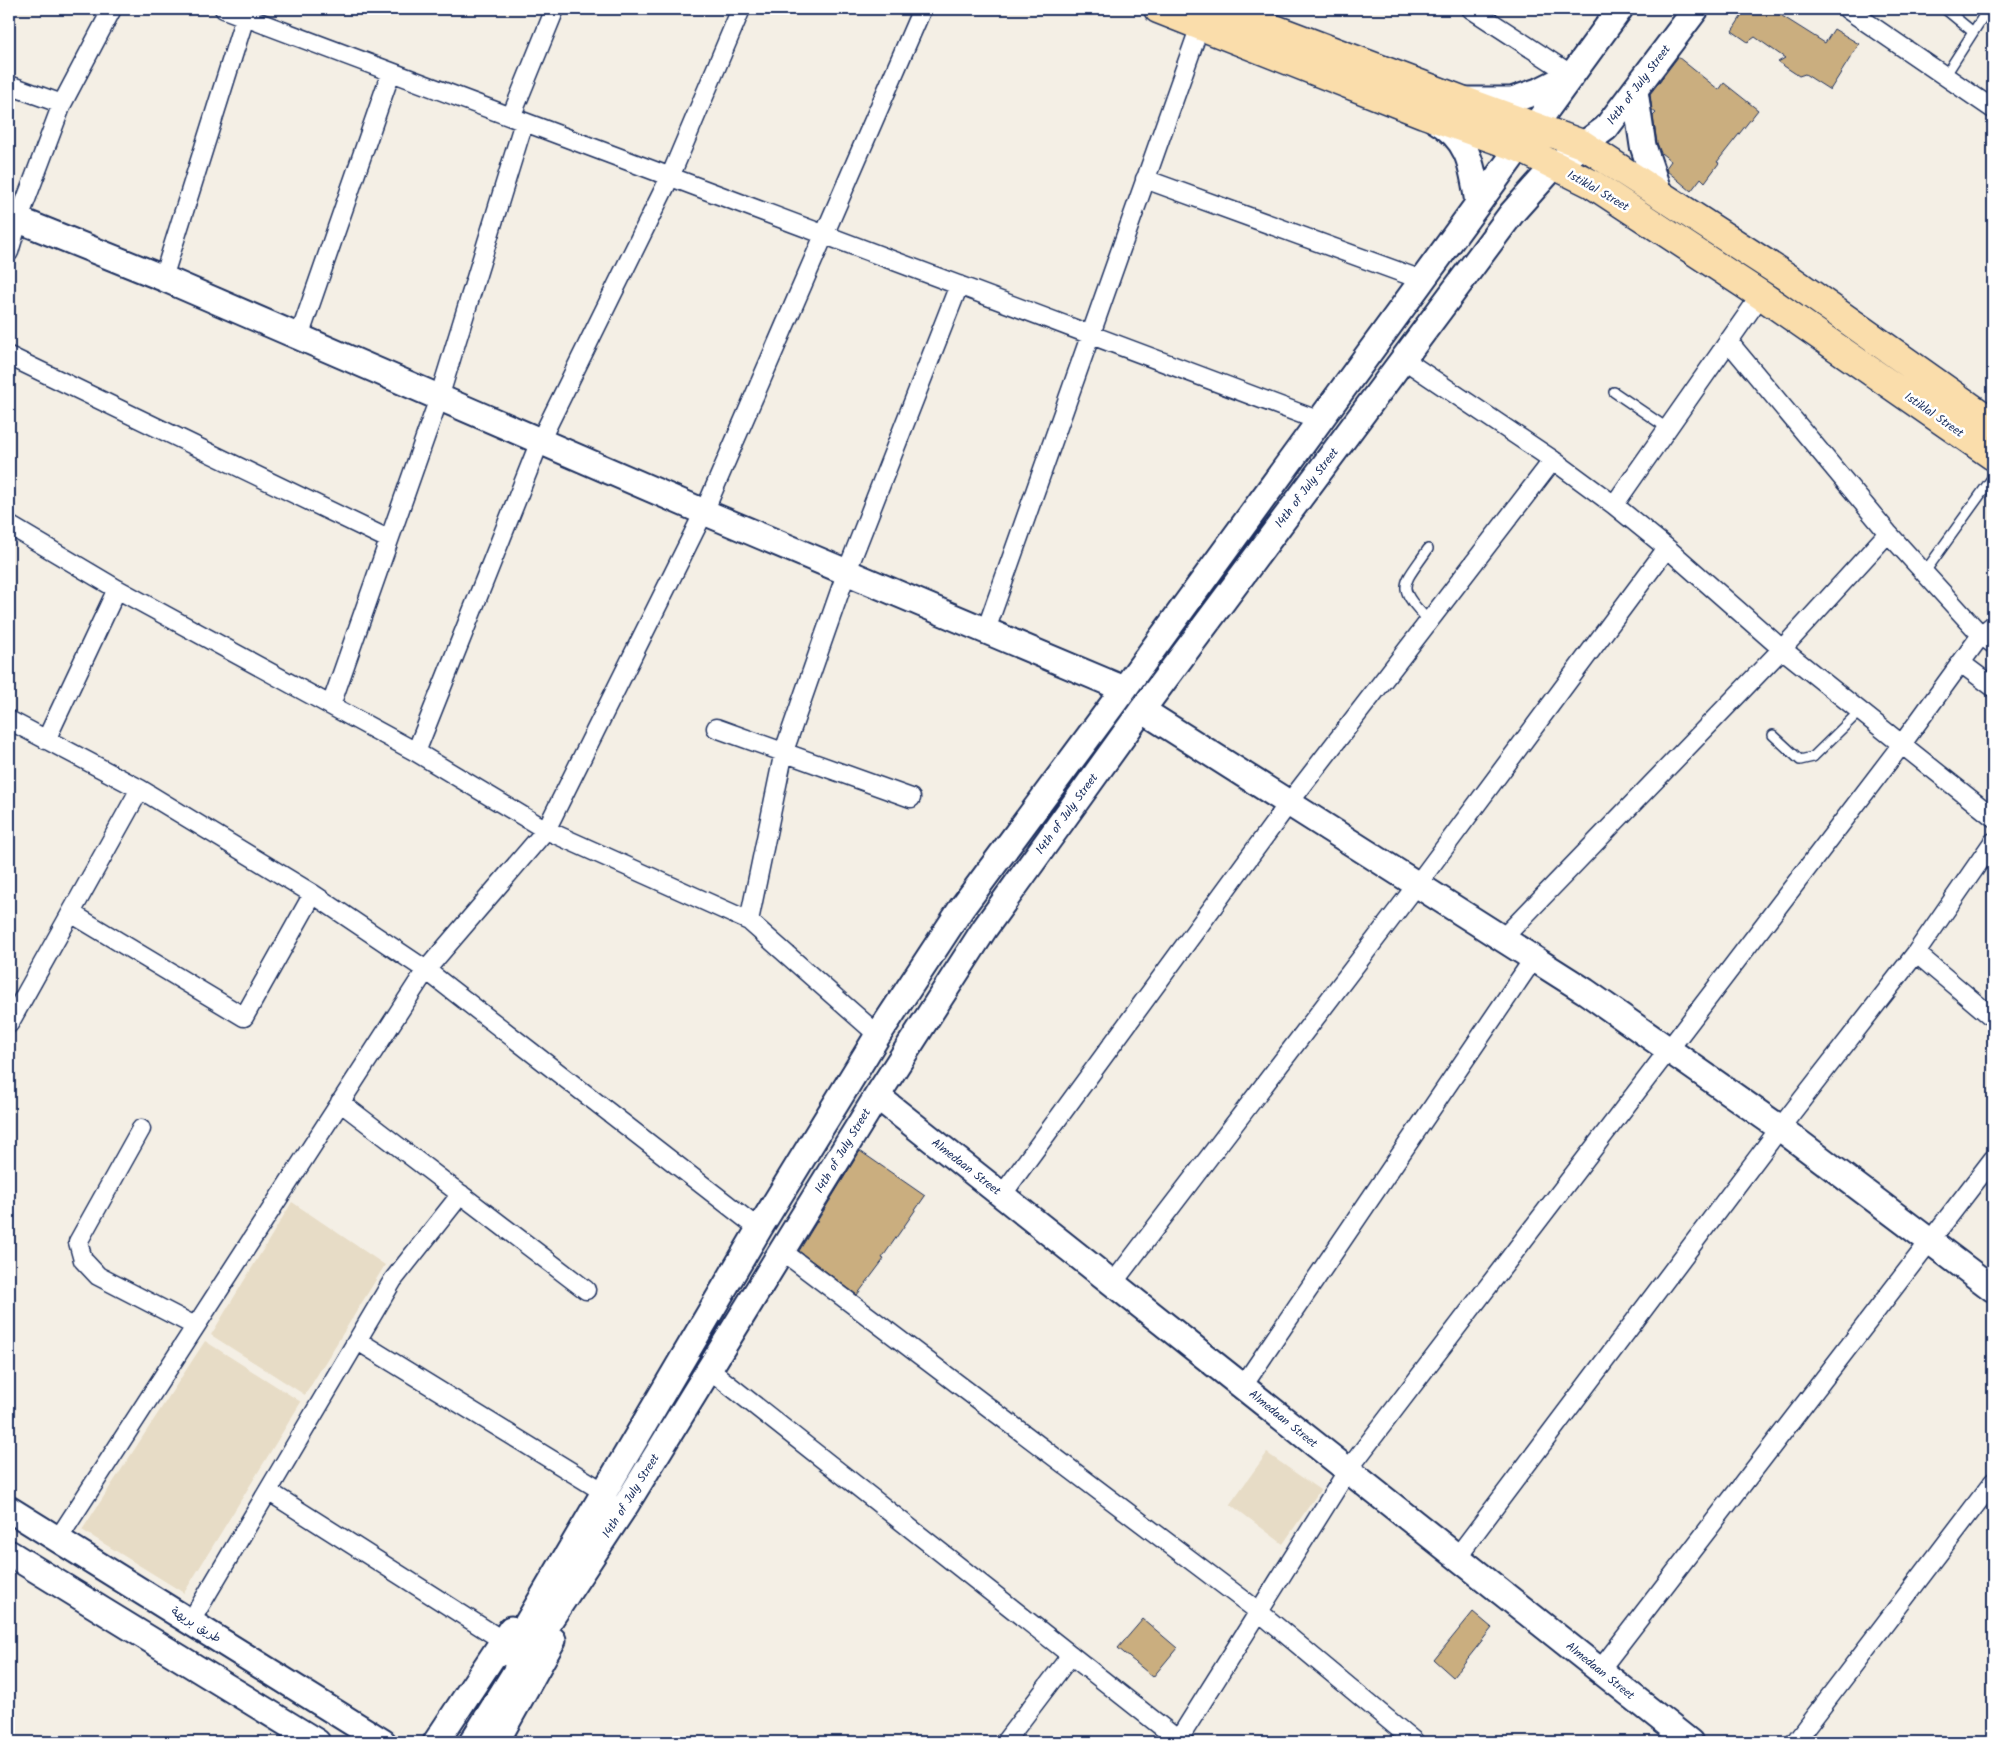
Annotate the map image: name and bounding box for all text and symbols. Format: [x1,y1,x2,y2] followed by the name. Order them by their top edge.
[1602,41,1676,129] street label: 14th of July Street
[1563,166,1633,217] street label: Istiklal Street
[1900,388,1968,443] street label: Istiklal Street
[1270,444,1344,532] street label: 14th of July Street
[1031,769,1103,859] street label: 14th of July Street
[810,1105,876,1197] street label: 14th of July Street
[927,1134,1005,1201] street label: Almedaan Street
[1244,1385,1322,1453] street label: Almedaan Street
[597,1450,665,1542] street label: 14th of July Street
[167,1602,225,1648] street label: طريق بريهة
[1561,1637,1639,1705] street label: Almedaan Street

